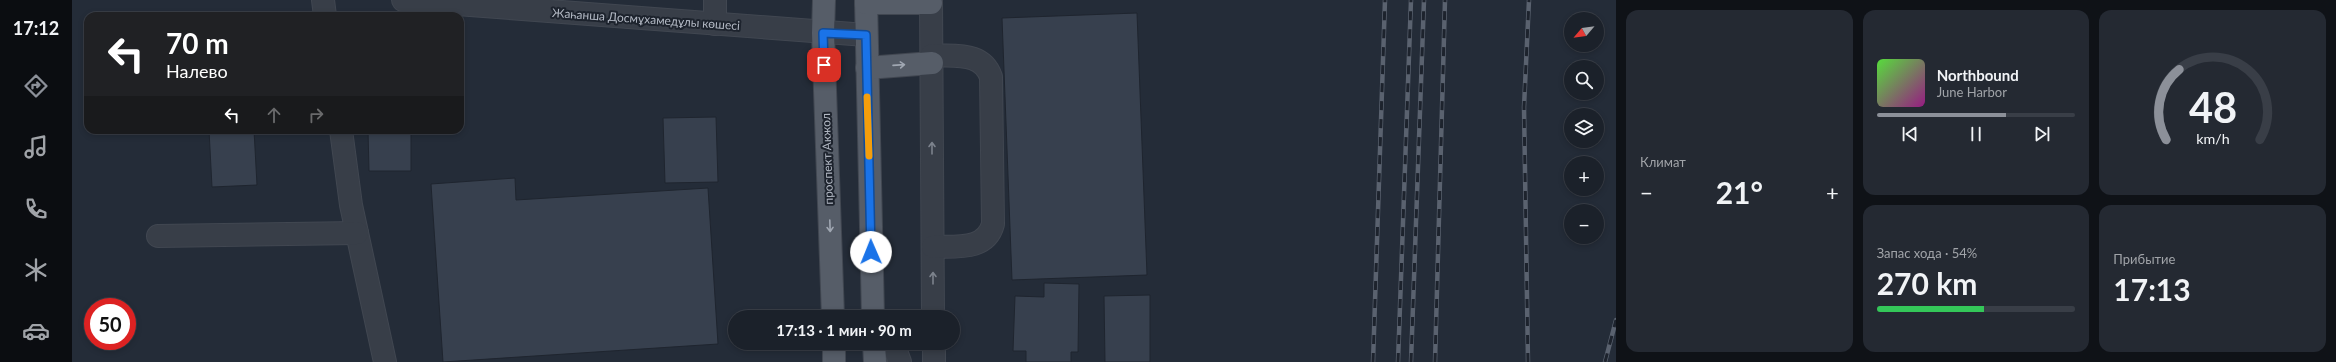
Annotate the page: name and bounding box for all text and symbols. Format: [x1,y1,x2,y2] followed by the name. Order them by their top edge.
[552,5,741,33] street label: Жаһанша Досмұхамедұлы көшесі
[1564,12,1604,52] north arrow
[1564,12,1604,244] map controls
[13,17,59,39] text: 17:12
[166,26,229,60] text: 70 m
[100,28,152,80] icon: left
[807,48,841,82] pin
[813,54,835,76] icon: arrive
[166,60,228,82] text: Налево
[1564,60,1604,100] button: search
[892,62,905,69] one-way arrow
[1937,66,2019,84] text: Northbound
[22,72,50,100] icon: directions
[2189,82,2237,132] text: 48
[1937,84,2007,100] text: June Harbor
[221,104,243,126] icon: left
[263,104,285,126] icon: ahead
[305,104,327,126] icon: right
[1564,108,1604,148] button: layers
[818,113,836,205] street label: проспект Акжол
[1899,123,1921,145] icon: previous
[1965,123,1987,145] icon: pause
[2031,123,2053,145] icon: next
[2196,130,2229,147] text: km/h
[22,133,50,161] icon: music
[928,142,936,155] one-way arrow
[1640,154,1686,170] text: Климат
[1564,156,1604,196] button: +
[1716,174,1763,210] text: 21°
[1640,179,1653,206] text: −
[1826,179,1839,206] text: +
[22,195,50,223] icon: phone
[1564,204,1604,244] button: −
[826,219,834,232] one-way arrow
[850,231,892,273] position arrow
[1877,245,1977,261] text: Запас хода · 54%
[2113,251,2175,267] text: Прибытие
[22,256,50,284] icon: climate
[1877,265,1977,301] text: 270 km
[2113,271,2191,307] text: 17:13
[929,272,937,285] one-way arrow
[84,298,136,350] speed limit sign: 50
[22,317,50,345] icon: car
[776,321,912,339] text: 17:13 · 1 мин · 90 m

